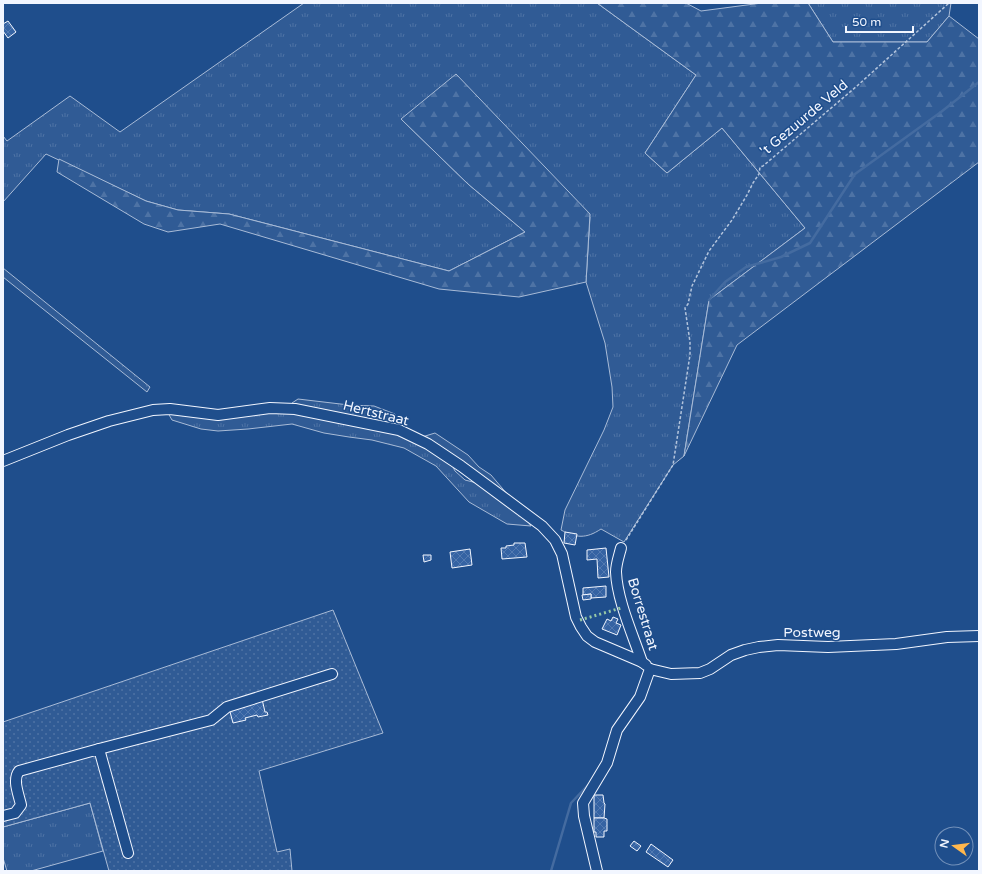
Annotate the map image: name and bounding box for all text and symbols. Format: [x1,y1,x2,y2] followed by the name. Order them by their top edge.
[846,8,913,34] scale bar
[852,15,881,29] text: 50 m
[757,76,851,160] street label: 't Gezuurde Veld
[341,397,411,430] street label: Hertstraat
[624,576,662,653] street label: Borrestraat
[783,624,841,641] street label: Postweg
[934,826,974,866] north arrow
[937,838,952,850] text: N

